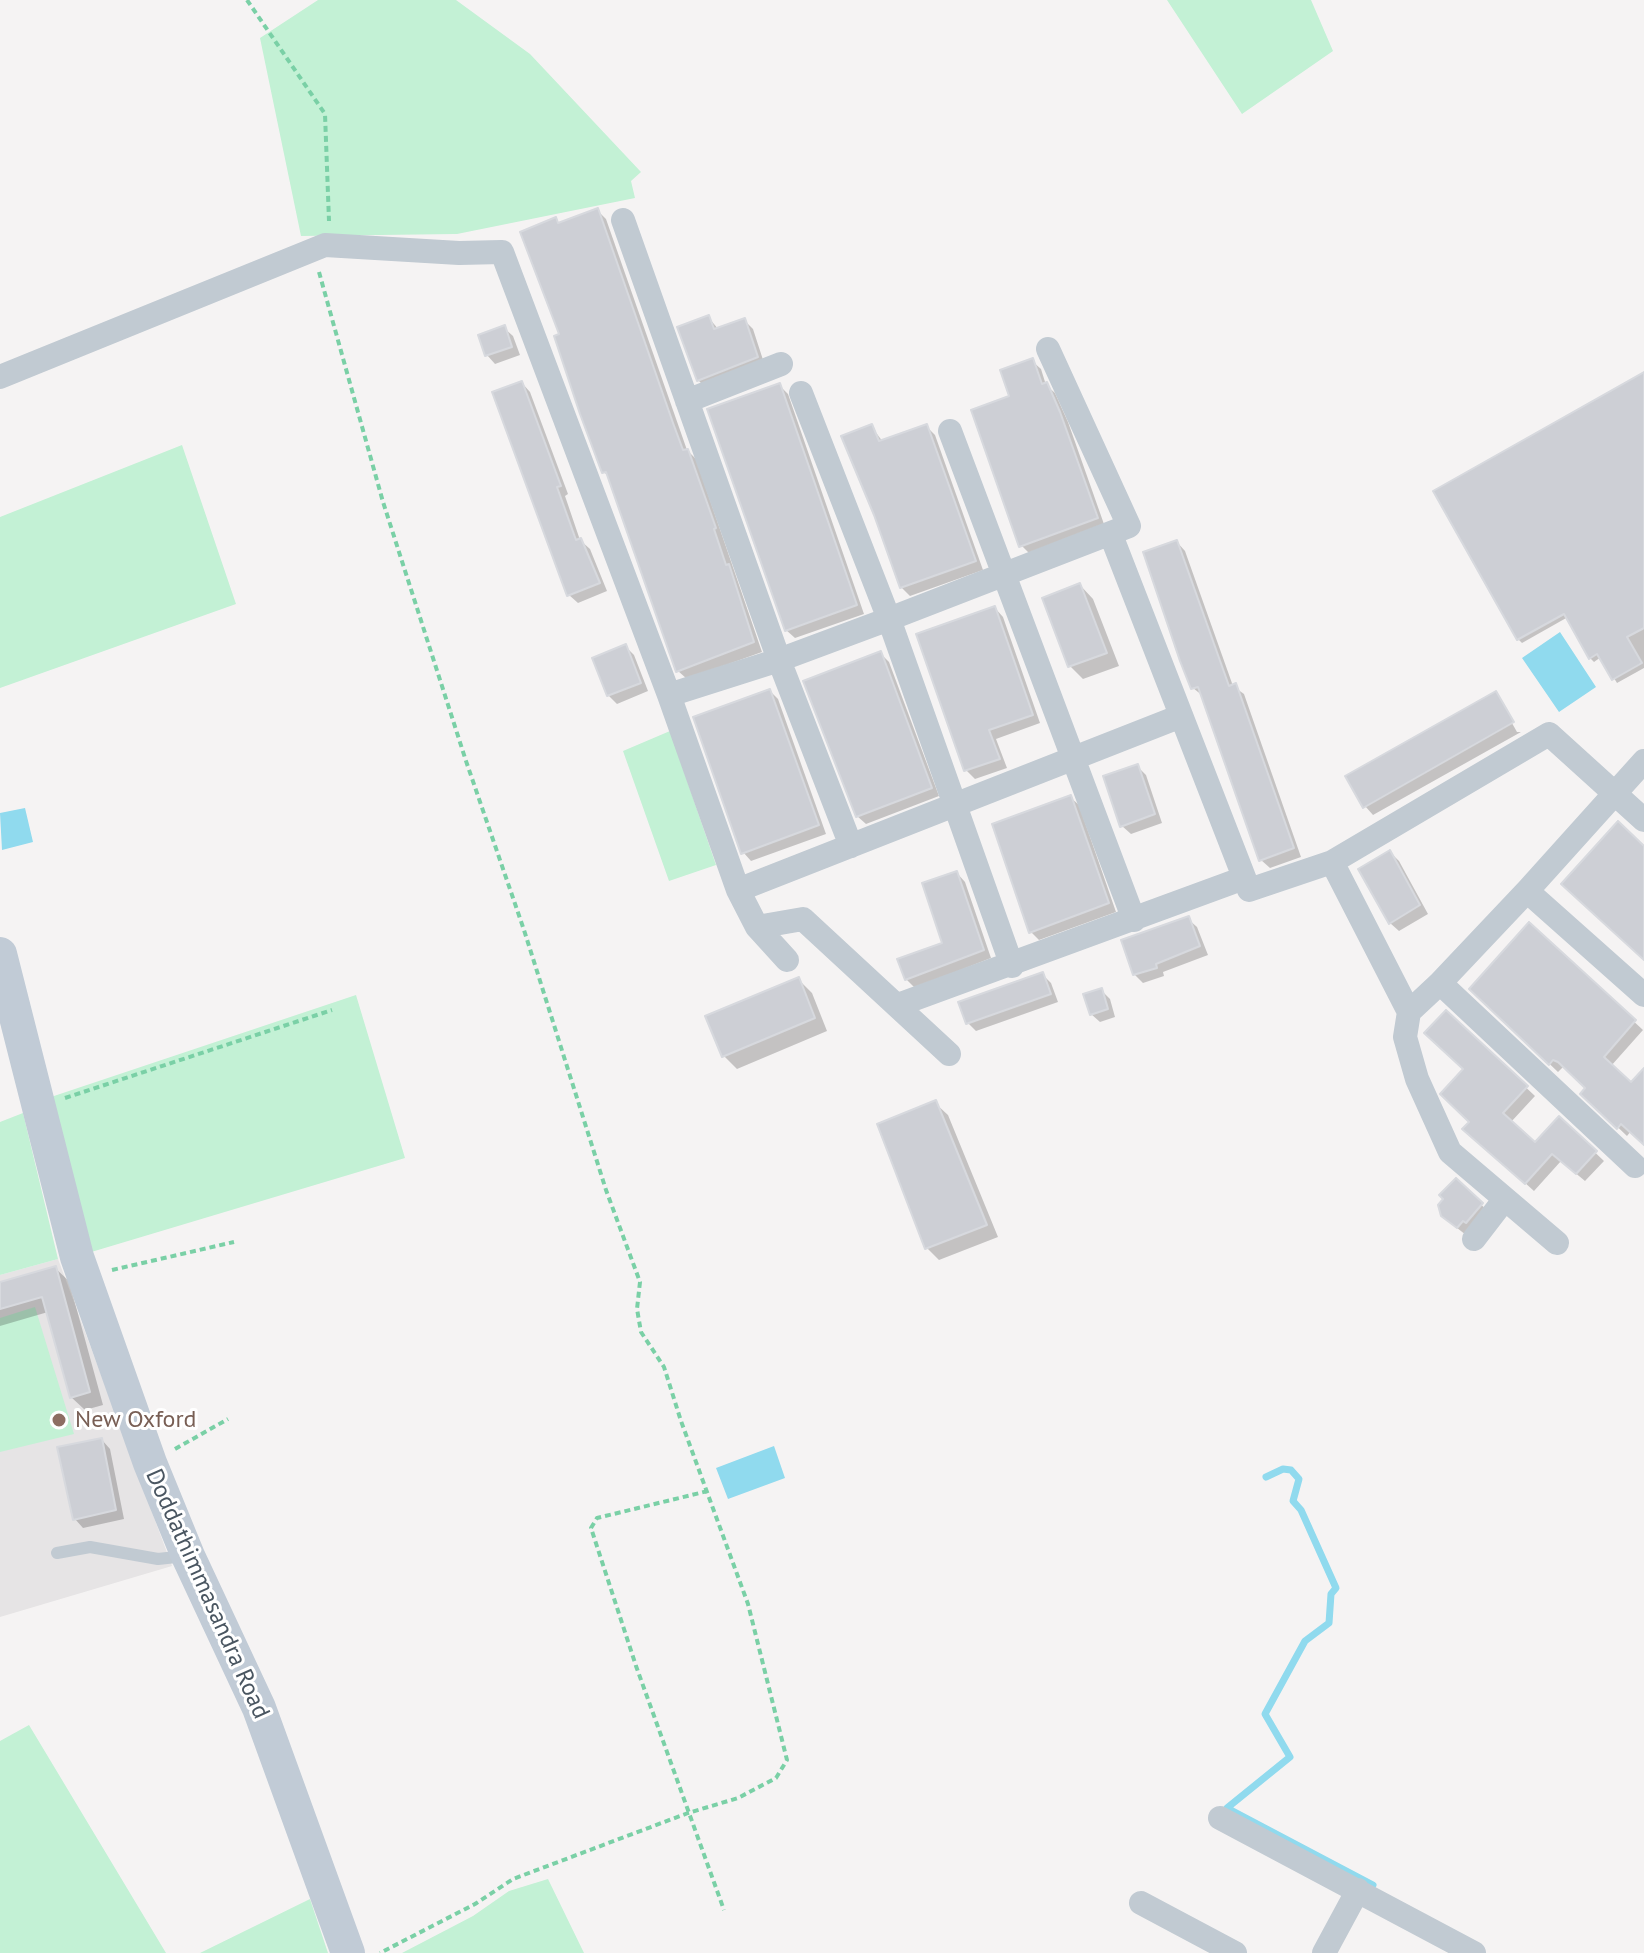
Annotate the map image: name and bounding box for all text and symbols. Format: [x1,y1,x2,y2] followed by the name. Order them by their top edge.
[75,1406,197,1434] place label: New Oxford
[50,1411,68,1429] marker: New Oxford
[139,1465,275,1723] street label: Doddathimmasandra Road

